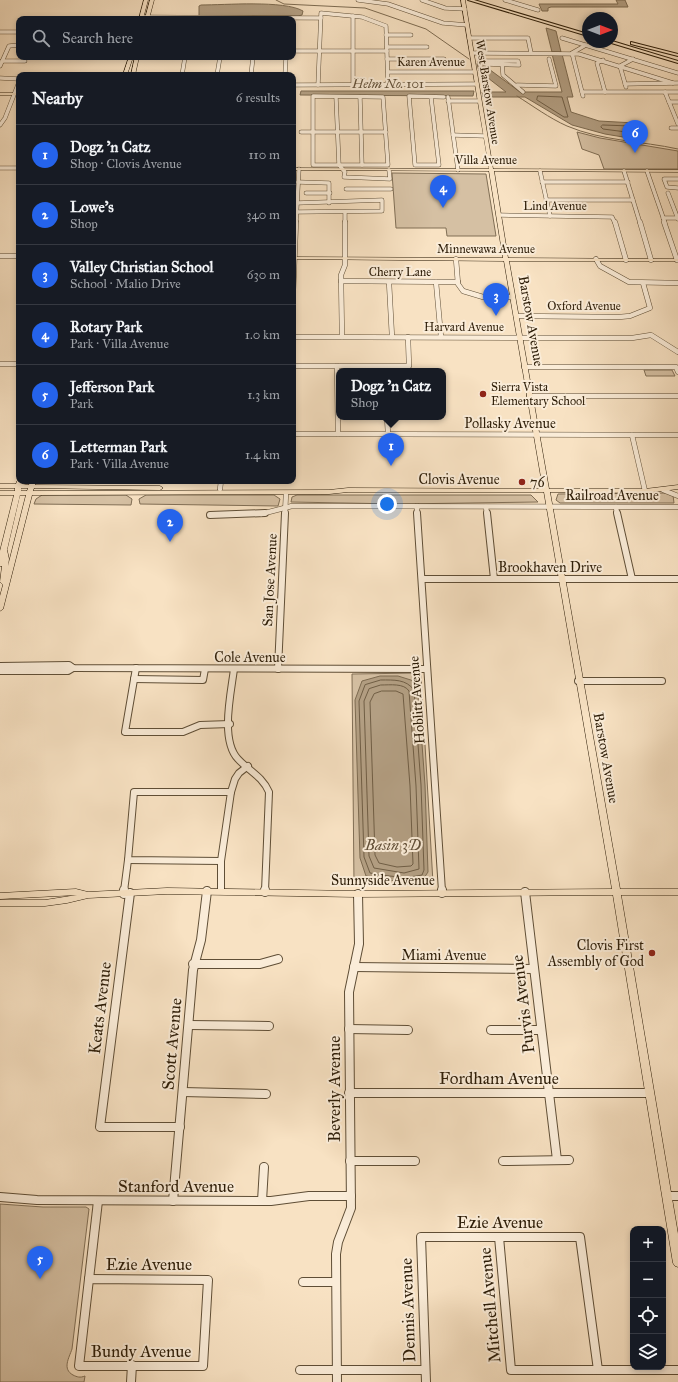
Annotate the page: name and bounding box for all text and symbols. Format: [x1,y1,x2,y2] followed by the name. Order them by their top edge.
[582,12,618,48] north arrow
[16,16,296,60] search box
[30,27,52,49] icon: search
[62,29,133,47] text: Search here
[473,39,503,145] street label: West Barstow Avenue
[397,55,465,69] street label: Karen Avenue
[351,76,424,92] water label: Helm No. 101
[32,88,83,109] text: Nearby
[236,90,280,106] text: 6 results
[622,120,648,153] pin: 6
[70,138,150,156] text: Dogz 'n Catz
[42,147,48,163] text: 1
[248,147,280,163] text: 110 m
[454,153,517,167] street label: Villa Avenue
[70,156,182,172] text: Shop · Clovis Avenue
[430,175,456,208] pin: 4
[70,198,114,216] text: Lowe's
[523,199,587,213] street label: Lind Avenue
[42,207,48,223] text: 2
[246,207,280,223] text: 340 m
[70,216,98,232] text: Shop
[437,242,535,256] street label: Minnewawa Avenue
[70,258,214,276] text: Valley Christian School
[369,265,431,279] street label: Cherry Lane
[42,267,48,283] text: 3
[247,267,280,283] text: 630 m
[515,274,547,368] street label: Barstow Avenue
[70,276,181,292] text: School · Malio Drive
[483,283,509,316] pin: 3
[547,299,621,313] street label: Oxford Avenue
[70,318,143,336] text: Rotary Park
[424,320,504,334] street label: Harvard Avenue
[41,327,49,343] text: 4
[245,327,280,343] text: 1.0 km
[70,336,169,352] text: Park · Villa Avenue
[336,368,446,420] popup
[351,377,431,395] text: Dogz 'n Catz
[70,378,154,396] text: Jefferson Park
[491,380,586,408] place label: Sierra Vista Elementary School
[42,387,48,403] text: 5
[247,387,280,403] text: 1.3 km
[478,389,488,399] marker: Sierra Vista Elementary School
[351,395,379,411] text: Shop
[70,396,94,412] text: Park
[464,415,556,432] street label: Pollasky Avenue
[378,433,404,466] pin: 1
[70,438,167,456] text: Letterman Park
[42,447,48,463] text: 6
[245,447,280,463] text: 1.4 km
[70,456,169,472] text: Park · Villa Avenue
[418,471,500,488] street label: Clovis Avenue
[530,474,545,491] place label: 76
[517,477,527,487] marker: 76
[565,487,659,504] street label: Railroad Avenue
[377,494,397,514] your location
[157,509,183,542] pin: 2
[259,533,282,627] street label: San Jose Avenue
[498,559,602,576] street label: Brookhaven Drive
[214,649,286,666] street label: Cole Avenue
[405,655,429,745] street label: Hoblitt Avenue
[590,711,622,805] street label: Barstow Avenue
[364,836,421,854] water label: Basin 3D
[331,872,435,889] street label: Sunnyside Avenue
[547,937,644,970] place label: Clovis First Assembly of God
[402,947,487,964] street label: Miami Avenue
[647,948,657,958] marker: Clovis First Assembly of God
[507,954,539,1054] street label: Purvis Avenue
[84,961,116,1055] street label: Keats Avenue
[158,997,186,1091] street label: Scott Avenue
[324,1036,345,1142] street label: Beverly Avenue
[439,1068,559,1089] street label: Fordham Avenue
[118,1176,234,1197] street label: Stanford Avenue
[457,1212,543,1233] street label: Ezie Avenue
[630,1226,666,1370] map controls
[630,1226,666,1262] button: +
[27,1246,53,1279] pin: 5
[474,1246,506,1364] street label: Mitchell Avenue
[106,1254,192,1275] street label: Ezie Avenue
[396,1257,420,1363] street label: Dennis Avenue
[630,1262,666,1298] button: −
[630,1298,666,1334] button: locate
[630,1334,666,1370] button: layers
[91,1341,191,1362] street label: Bundy Avenue

